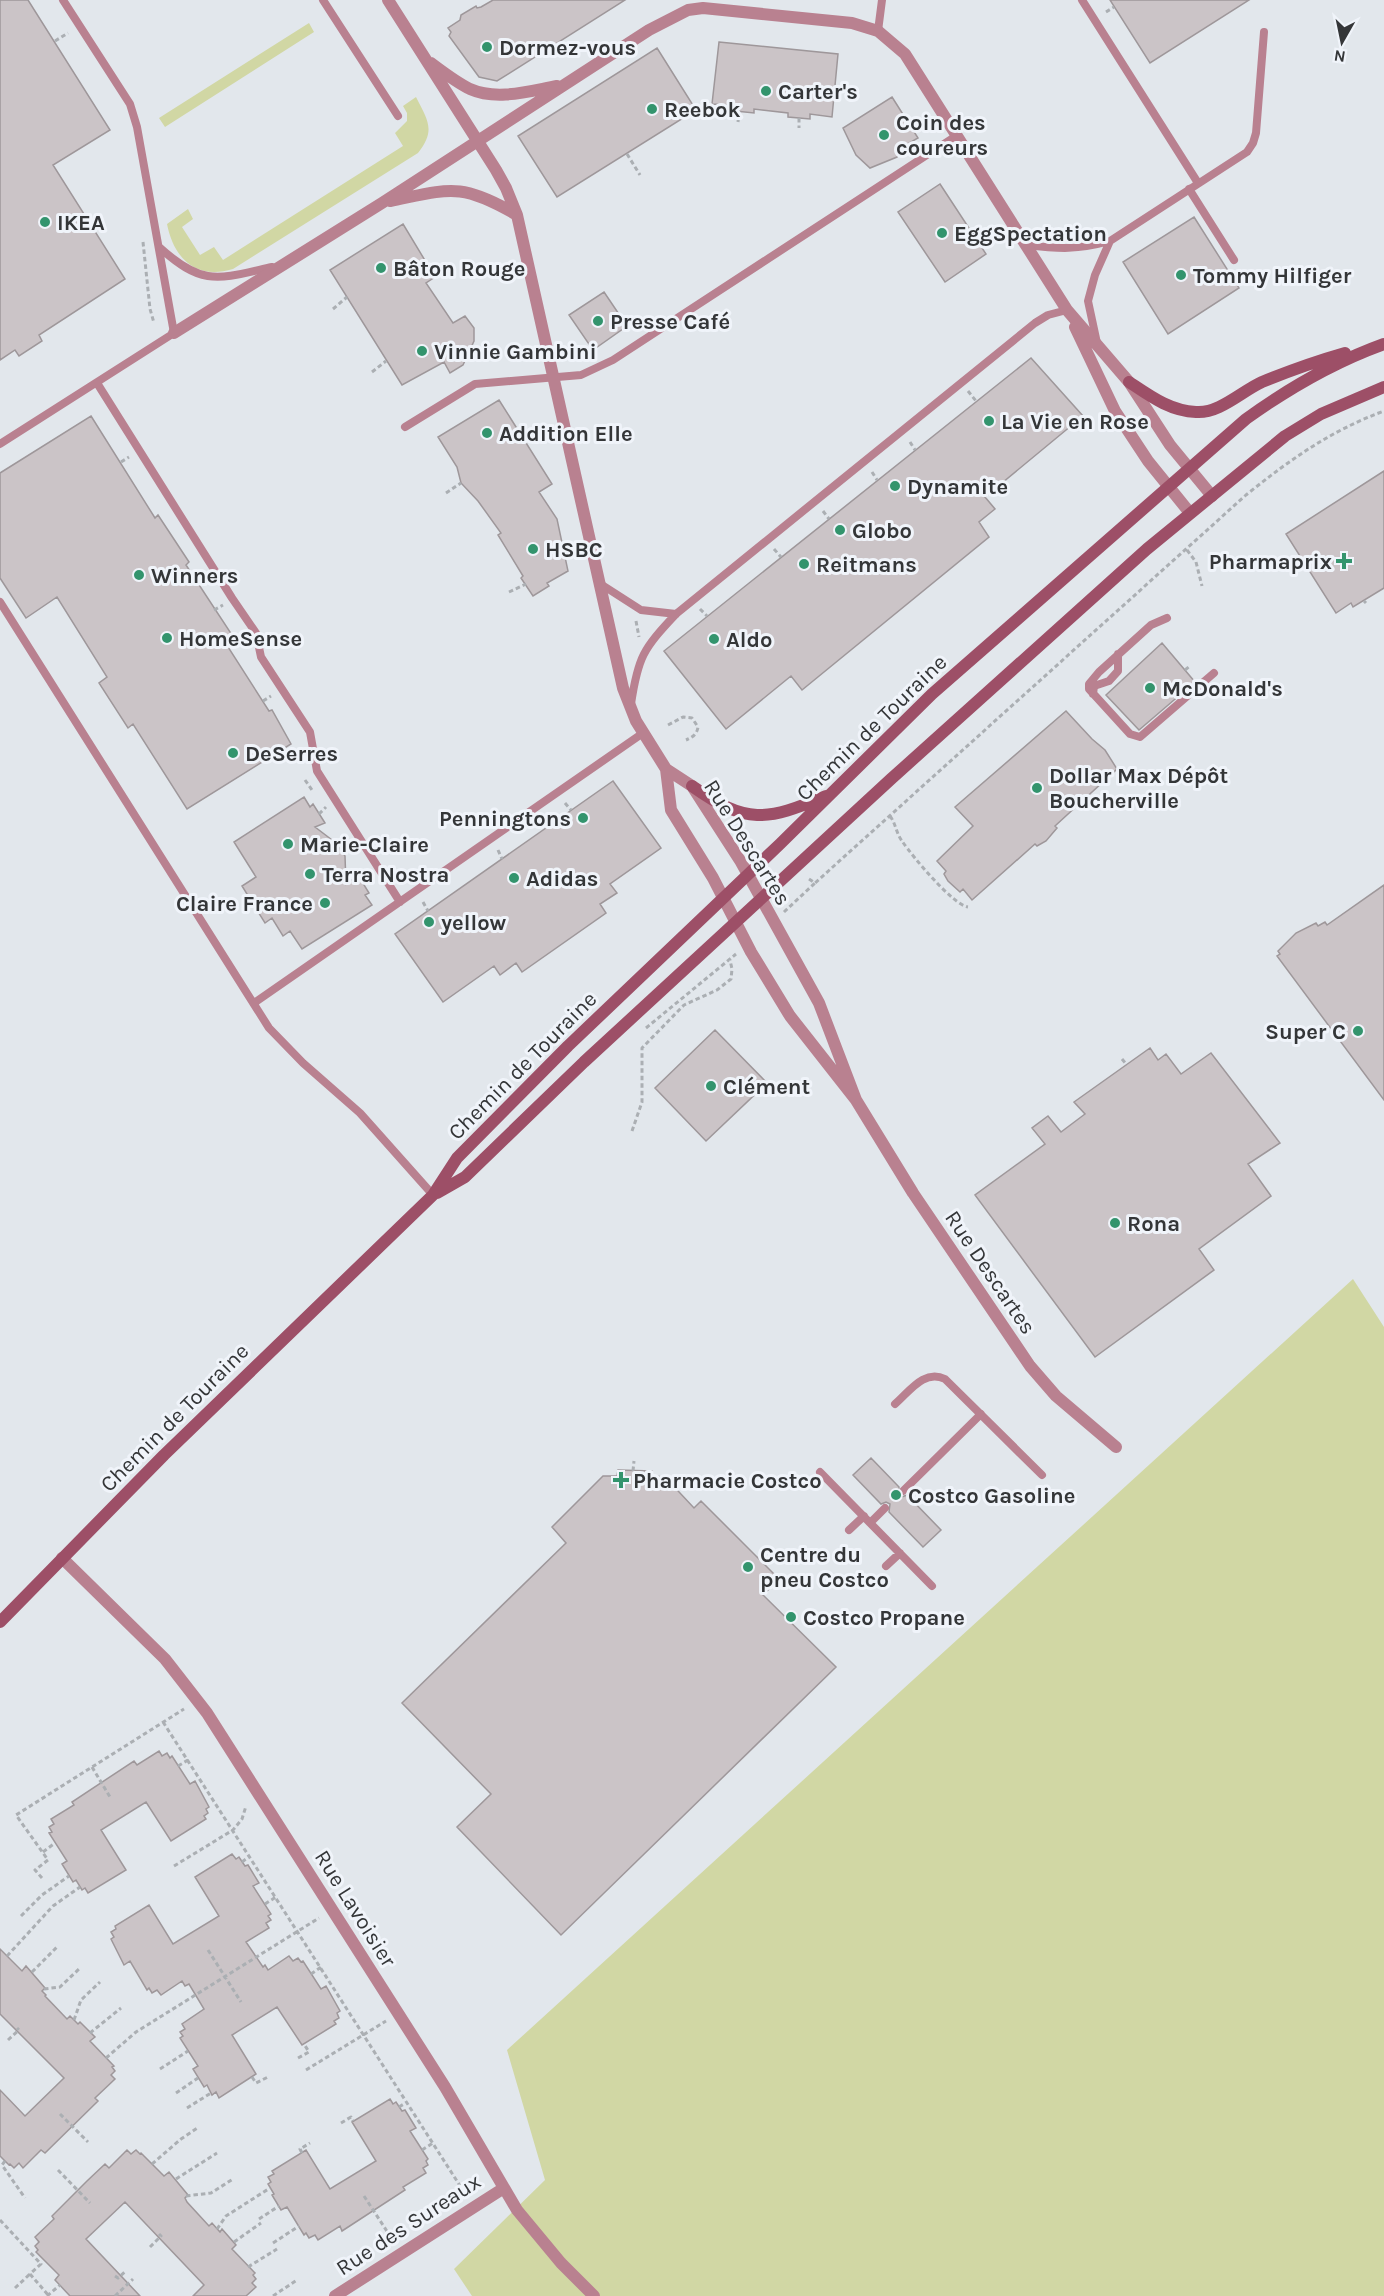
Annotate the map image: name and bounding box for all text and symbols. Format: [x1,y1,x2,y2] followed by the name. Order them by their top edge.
[1312,12,1372,72] north arrow
[499,35,636,61] place label: Dormez-vous
[480,40,494,54] marker: Dormez-vous
[1333,46,1347,67] text: N
[778,79,858,105] place label: Carter's
[759,84,773,98] marker: Carter's
[664,97,740,123] place label: Reebok
[645,102,659,116] marker: Reebok
[896,110,988,161] place label: Coin des coureurs
[877,128,891,142] marker: Coin des coureurs
[57,210,105,236] place label: IKEA
[38,215,52,229] marker: IKEA
[954,221,1107,247] place label: EggSpectation
[935,226,949,240] marker: EggSpectation
[393,256,525,282] place label: Bâton Rouge
[374,261,388,275] marker: Bâton Rouge
[1193,263,1352,289] place label: Tommy Hilfiger
[1174,268,1188,282] marker: Tommy Hilfiger
[610,309,730,335] place label: Presse Café
[591,314,605,328] marker: Presse Café
[434,339,597,365] place label: Vinnie Gambini
[415,344,429,358] marker: Vinnie Gambini
[1001,409,1149,435] place label: La Vie en Rose
[982,414,996,428] marker: La Vie en Rose
[499,421,633,447] place label: Addition Elle
[480,426,494,440] marker: Addition Elle
[907,474,1008,500] place label: Dynamite
[888,479,902,493] marker: Dynamite
[852,518,912,544] place label: Globo
[833,523,847,537] marker: Globo
[545,537,603,563] place label: HSBC
[526,542,540,556] marker: HSBC
[1209,549,1332,575] place label: Pharmaprix
[816,552,917,578] place label: Reitmans
[1337,554,1351,568] marker: Pharmaprix
[797,557,811,571] marker: Reitmans
[151,563,238,589] place label: Winners
[132,568,146,582] marker: Winners
[179,626,302,652] place label: HomeSense
[726,627,772,653] place label: Aldo
[160,631,174,645] marker: HomeSense
[707,632,721,646] marker: Aldo
[791,649,952,806] street label: Chemin de Touraine
[1162,676,1283,702] place label: McDonald's
[1143,681,1157,695] marker: McDonald's
[245,741,338,767] place label: DeSerres
[226,746,240,760] marker: DeSerres
[1049,763,1229,814] place label: Dollar Max Dépôt Boucherville
[698,775,796,910] street label: Rue Descartes
[1030,781,1044,795] marker: Dollar Max Dépôt Boucherville
[439,806,571,832] place label: Penningtons
[576,811,590,825] marker: Penningtons
[300,832,429,858] place label: Marie-Claire
[281,837,295,851] marker: Marie-Claire
[322,862,449,888] place label: Terra Nostra
[526,866,598,892] place label: Adidas
[303,867,317,881] marker: Terra Nostra
[507,871,521,885] marker: Adidas
[176,891,313,917] place label: Claire France
[318,896,332,910] marker: Claire France
[441,910,507,936] place label: yellow
[422,915,436,929] marker: yellow
[443,986,602,1145] street label: Chemin de Touraine
[1265,1019,1346,1045] place label: Super C
[1351,1024,1365,1038] marker: Super C
[723,1074,811,1100] place label: Clément
[704,1079,718,1093] marker: Clément
[939,1206,1041,1339] street label: Rue Descartes
[1127,1211,1180,1237] place label: Rona
[1108,1216,1122,1230] marker: Rona
[95,1338,254,1497] street label: Chemin de Touraine
[633,1468,822,1494] place label: Pharmacie Costco
[614,1473,628,1487] marker: Pharmacie Costco
[908,1483,1075,1509] place label: Costco Gasoline
[889,1488,903,1502] marker: Costco Gasoline
[760,1542,889,1593] place label: Centre du pneu Costco
[741,1560,755,1574] marker: Centre du pneu Costco
[803,1605,965,1631] place label: Costco Propane
[784,1610,798,1624] marker: Costco Propane
[309,1845,401,1972] street label: Rue Lavoisier
[331,2168,486,2281] street label: Rue des Sureaux

